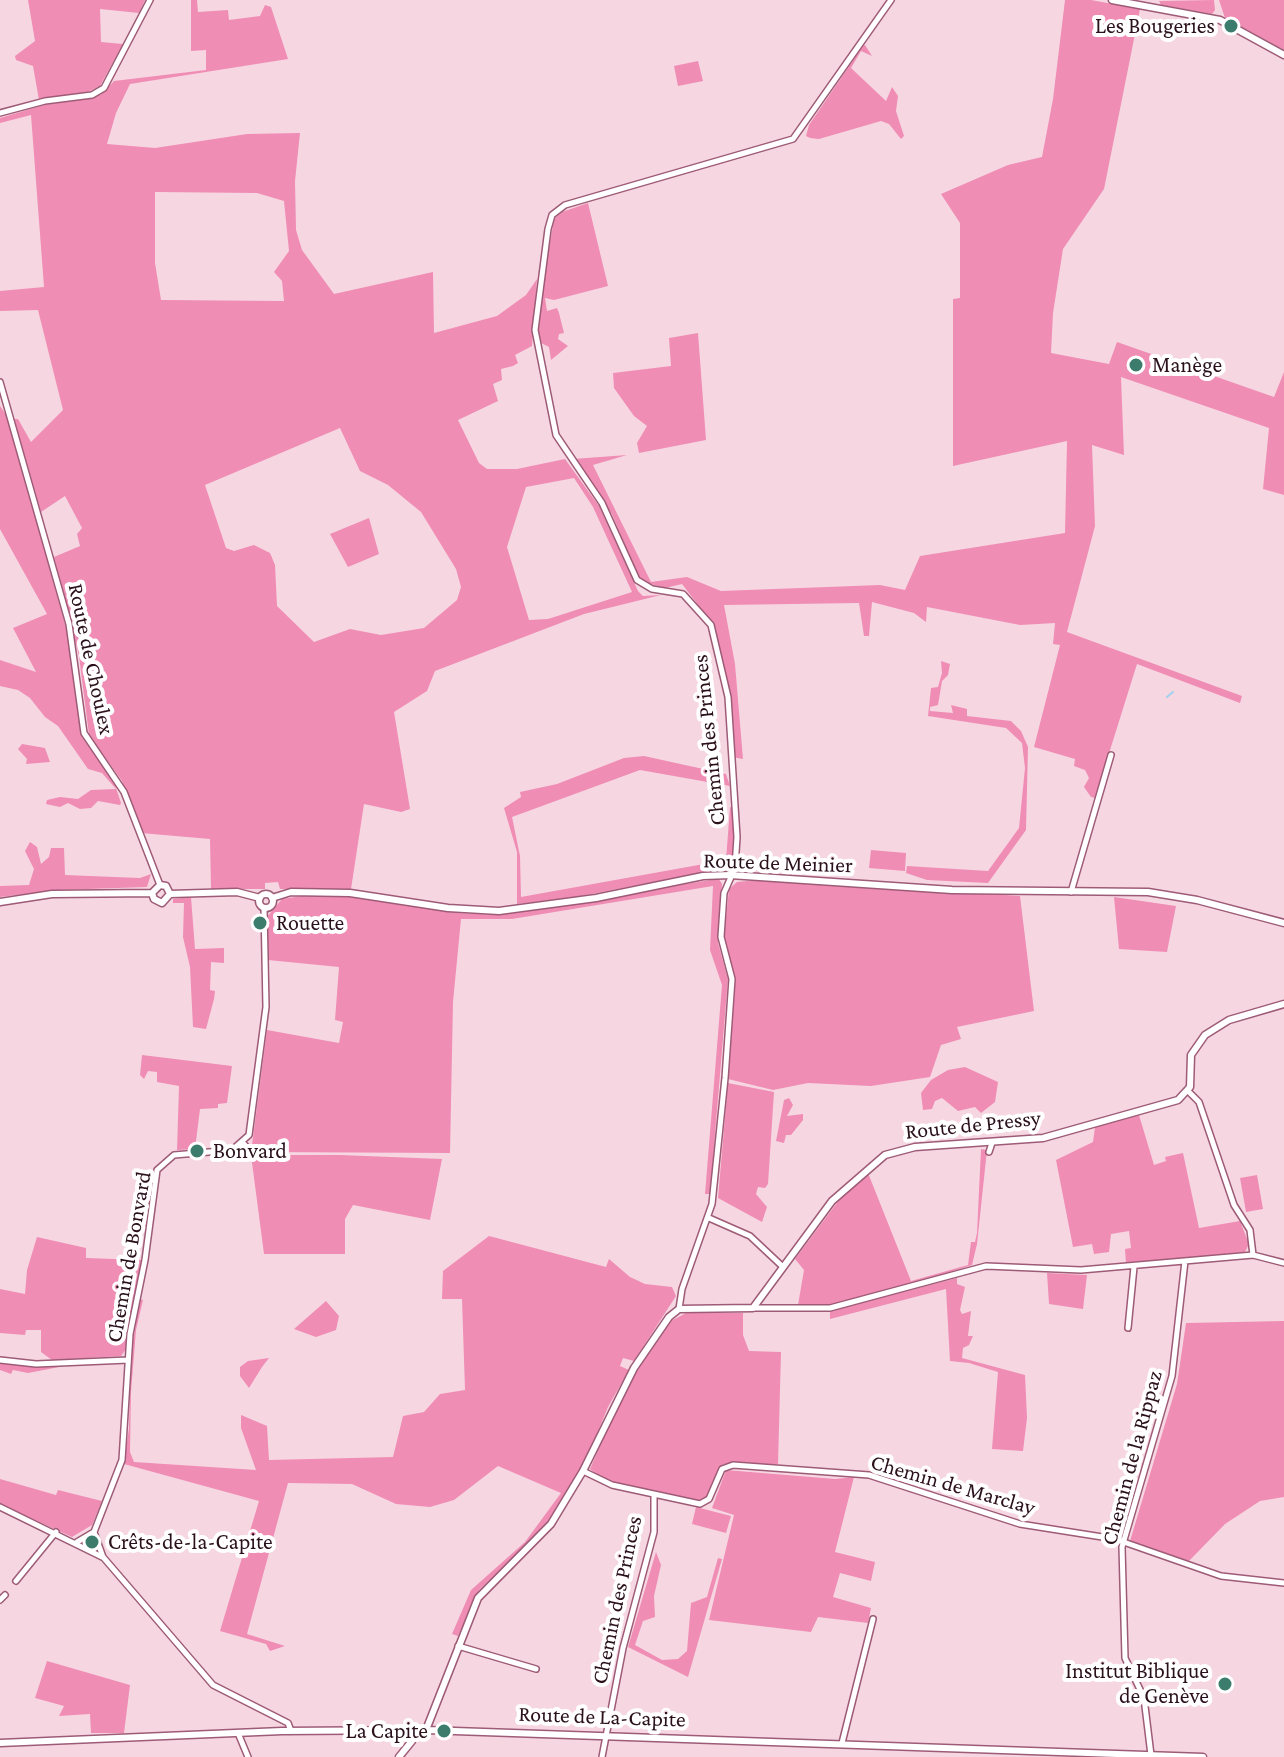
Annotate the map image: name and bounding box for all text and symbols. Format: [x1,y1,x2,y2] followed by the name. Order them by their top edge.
[1095,13,1215,39] place label: Les Bougeries
[1222,17,1240,35] marker: Les Bougeries
[1152,352,1222,378] place label: Manège
[1127,356,1145,374] marker: Manège
[62,581,120,737] street label: Route de Choulex
[687,653,731,827] street label: Chemin des Princes
[703,847,853,879] street label: Route de Meinier
[276,910,344,936] place label: Rouette
[251,914,269,932] marker: Rouette
[904,1105,1042,1145] street label: Route de Pressy
[213,1138,287,1164] place label: Bonvard
[188,1142,206,1160] marker: Bonvard
[101,1170,157,1344] street label: Chemin de Bonvard
[1096,1368,1168,1548] street label: Chemin de la Rippaz
[868,1449,1038,1521] street label: Chemin de Marclay
[586,1513,648,1687] street label: Chemin des Princes
[108,1529,273,1555] place label: Crêts-de-la-Capite
[83,1533,101,1551] marker: Crêts-de-la-Capite
[1065,1658,1209,1710] place label: Institut Biblique de Genève
[1216,1675,1234,1693] marker: Institut Biblique de Genève
[518,1701,686,1733] street label: Route de La-Capite
[346,1718,428,1744] place label: La Capite
[435,1722,453,1740] marker: La Capite

